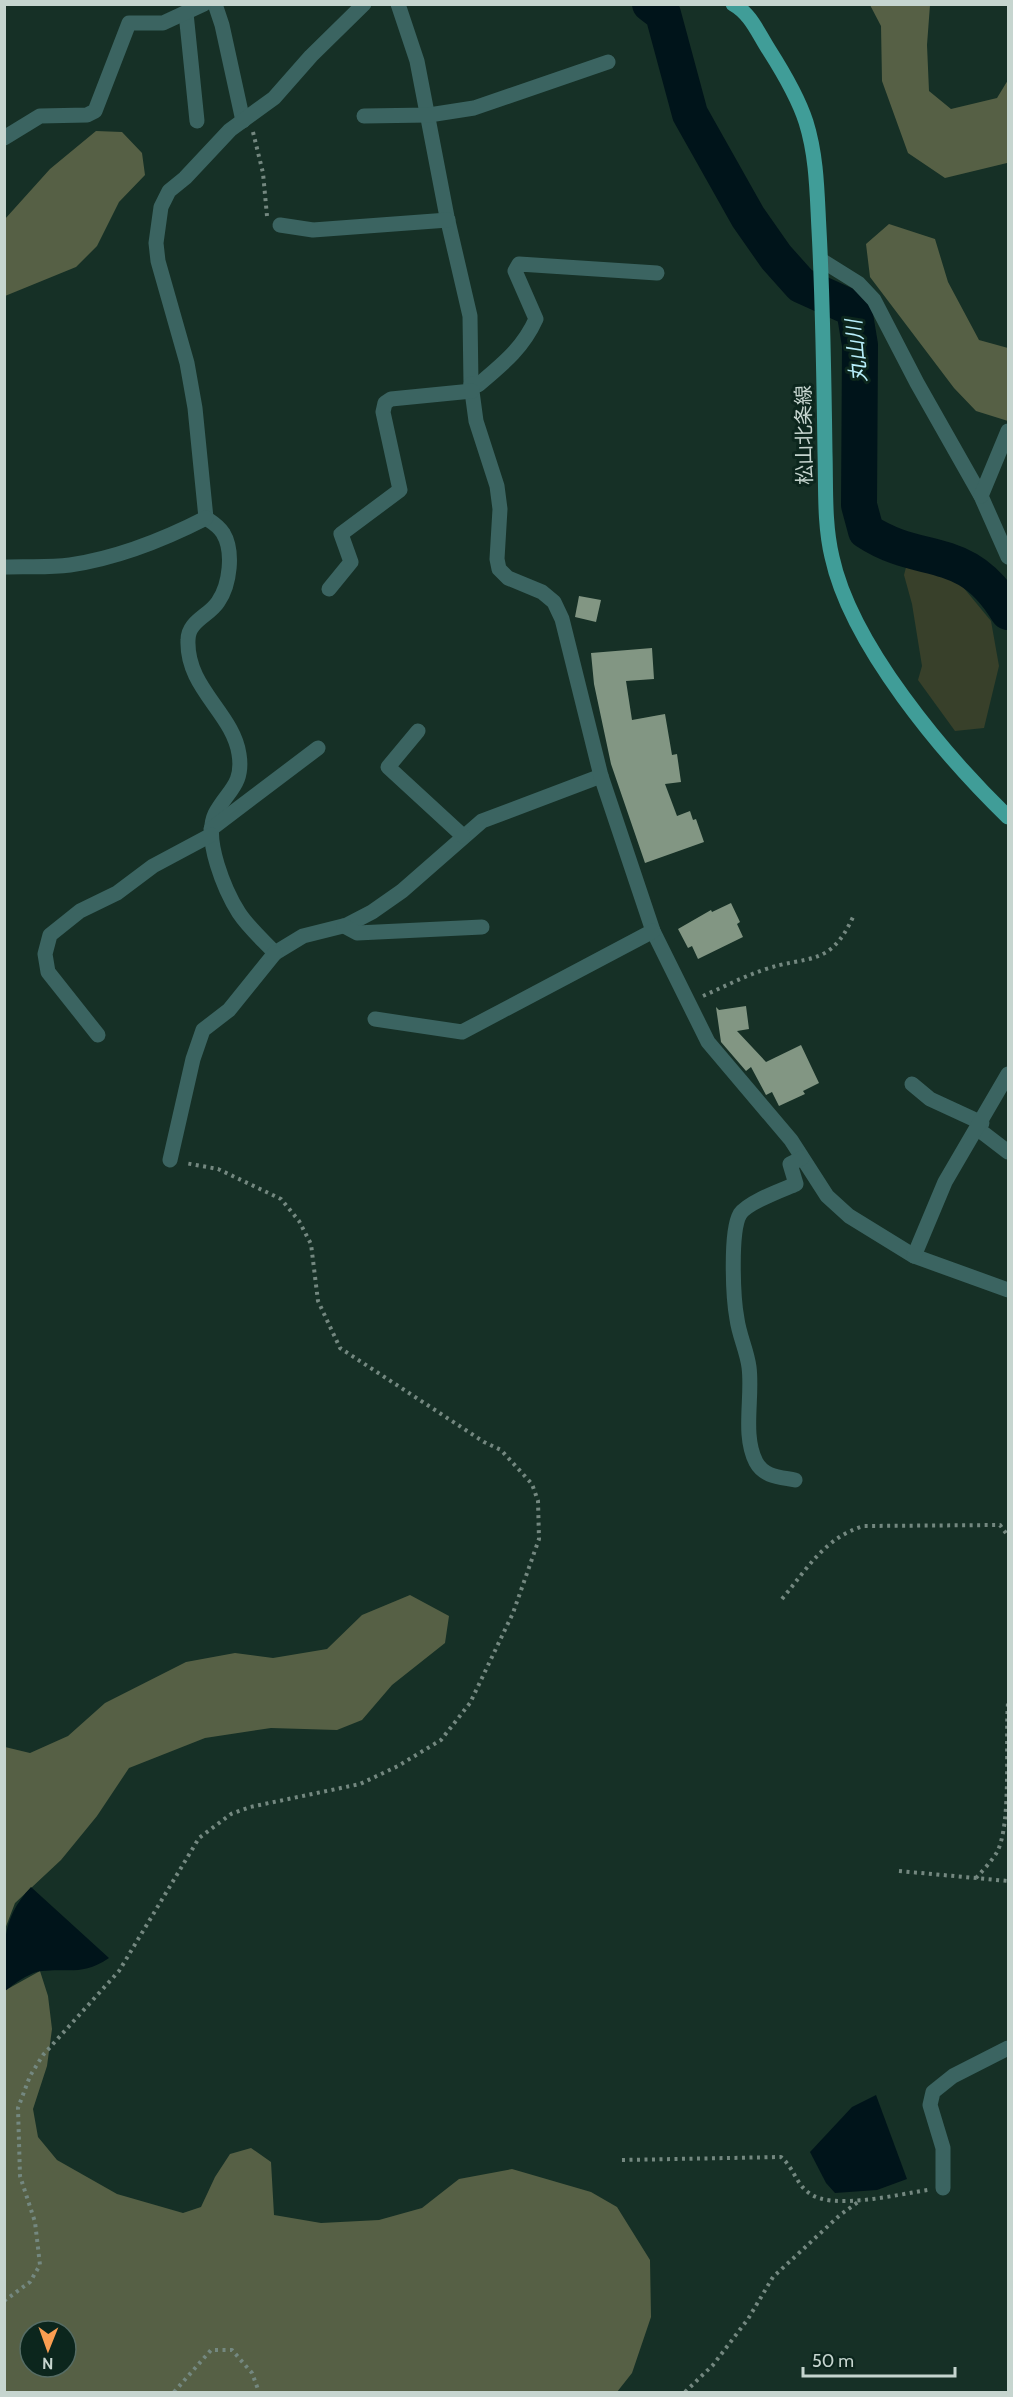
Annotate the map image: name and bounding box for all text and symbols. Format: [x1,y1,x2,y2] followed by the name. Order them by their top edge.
[841,317,871,383] water label: 丸山川
[791,385,817,485] street label: 松山北条線
[18,2319,78,2379] north arrow
[803,2340,954,2378] scale bar
[812,2350,854,2372] text: 50 m
[42,2354,54,2373] text: N

